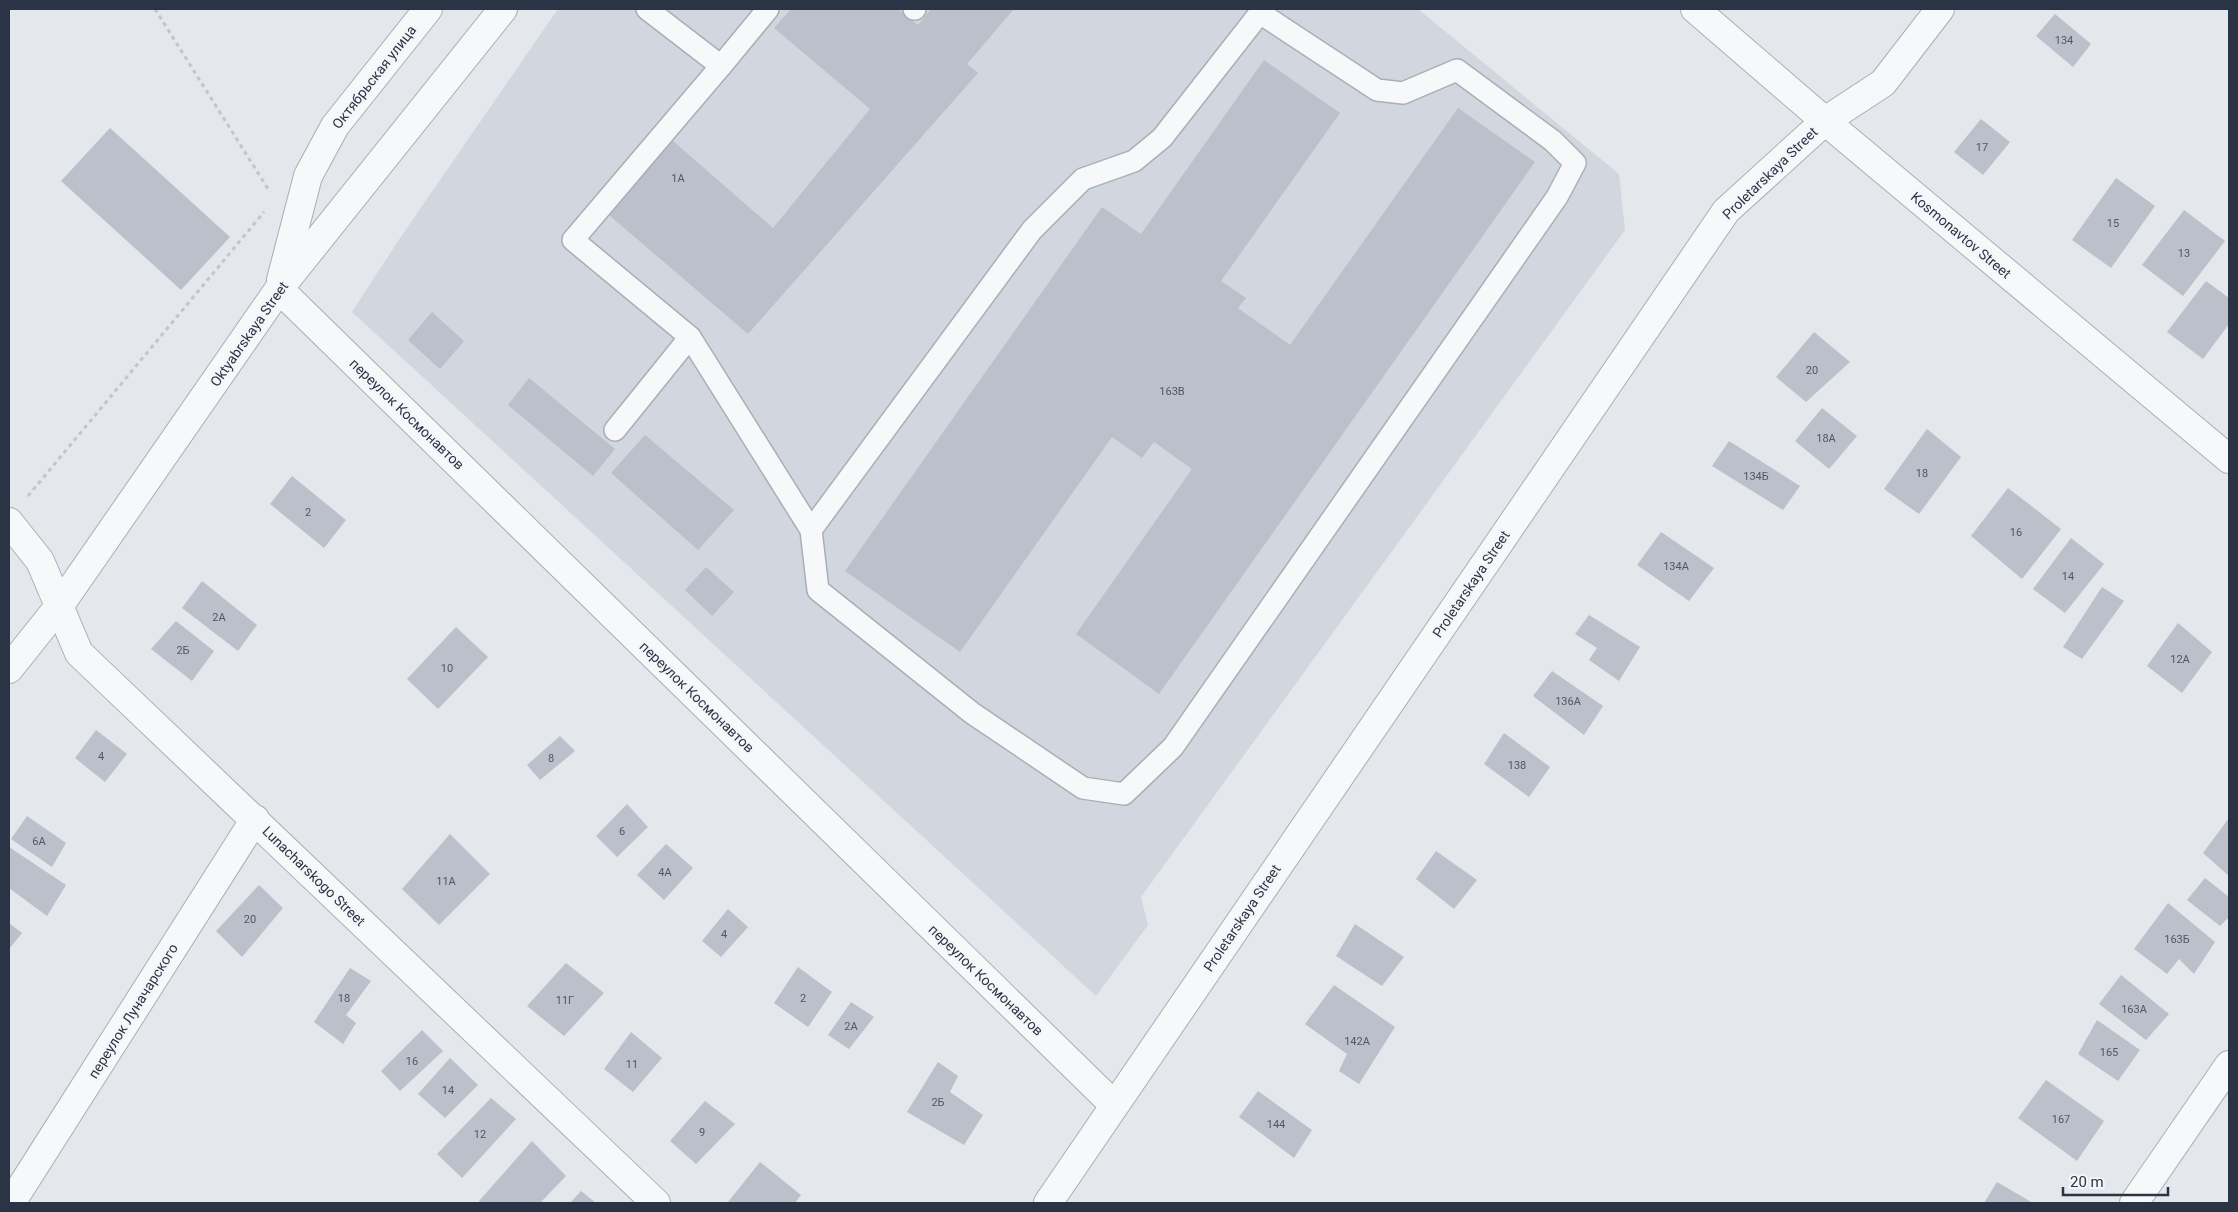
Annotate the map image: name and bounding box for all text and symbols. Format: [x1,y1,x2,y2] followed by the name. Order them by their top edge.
[329,22,419,132] street label: Октябрьская улица
[2055,34,2073,47] house number: 134
[1719,123,1821,222] street label: Proletarskaya Street
[1976,141,1988,154] house number: 17
[671,172,686,185] house number: 1А
[1908,188,2015,282] street label: Kosmonavtov Street
[2107,217,2119,230] house number: 15
[2178,247,2190,260] house number: 13
[207,278,291,390] street label: Oktyabrskaya Street
[347,355,467,473] street label: переулок Космонавтов
[1806,364,1818,377] house number: 20
[1159,385,1185,398] house number: 163В
[1816,432,1837,445] house number: 18А
[1916,467,1928,480] house number: 18
[1743,470,1769,483] house number: 134Б
[305,506,311,519] house number: 2
[2010,526,2022,539] house number: 16
[1429,527,1513,641] street label: Proletarskaya Street
[1663,560,1690,573] house number: 134А
[2062,570,2074,583] house number: 14
[212,611,227,624] house number: 2А
[637,638,757,756] street label: переулок Космонавтов
[176,644,190,657] house number: 2Б
[2170,653,2191,666] house number: 12А
[441,662,453,675] house number: 10
[1555,695,1582,708] house number: 136А
[98,750,104,763] house number: 4
[548,752,554,765] house number: 8
[1508,759,1526,772] house number: 138
[259,823,369,929] street label: Lunacharskogo Street
[619,825,625,838] house number: 6
[32,835,47,848] house number: 6А
[1200,861,1284,975] street label: Proletarskaya Street
[658,866,673,879] house number: 4А
[436,875,457,888] house number: 11А
[244,913,256,926] house number: 20
[926,921,1046,1039] street label: переулок Космонавтов
[721,928,727,941] house number: 4
[2164,933,2190,946] house number: 163Б
[85,941,181,1081] street label: переулок Луначарского
[338,992,350,1005] house number: 18
[800,992,806,1005] house number: 2
[556,994,574,1007] house number: 11Г
[2121,1003,2148,1016] house number: 163А
[844,1020,859,1033] house number: 2А
[1344,1035,1371,1048] house number: 142А
[2100,1046,2118,1059] house number: 165
[406,1055,418,1068] house number: 16
[626,1058,638,1071] house number: 11
[442,1084,454,1097] house number: 14
[931,1096,945,1109] house number: 2Б
[2052,1113,2070,1126] house number: 167
[1267,1118,1285,1131] house number: 144
[699,1126,705,1139] house number: 9
[474,1128,486,1141] house number: 12
[2063,1164,2168,1196] scale bar
[2070,1173,2104,1191] text: 20 m

